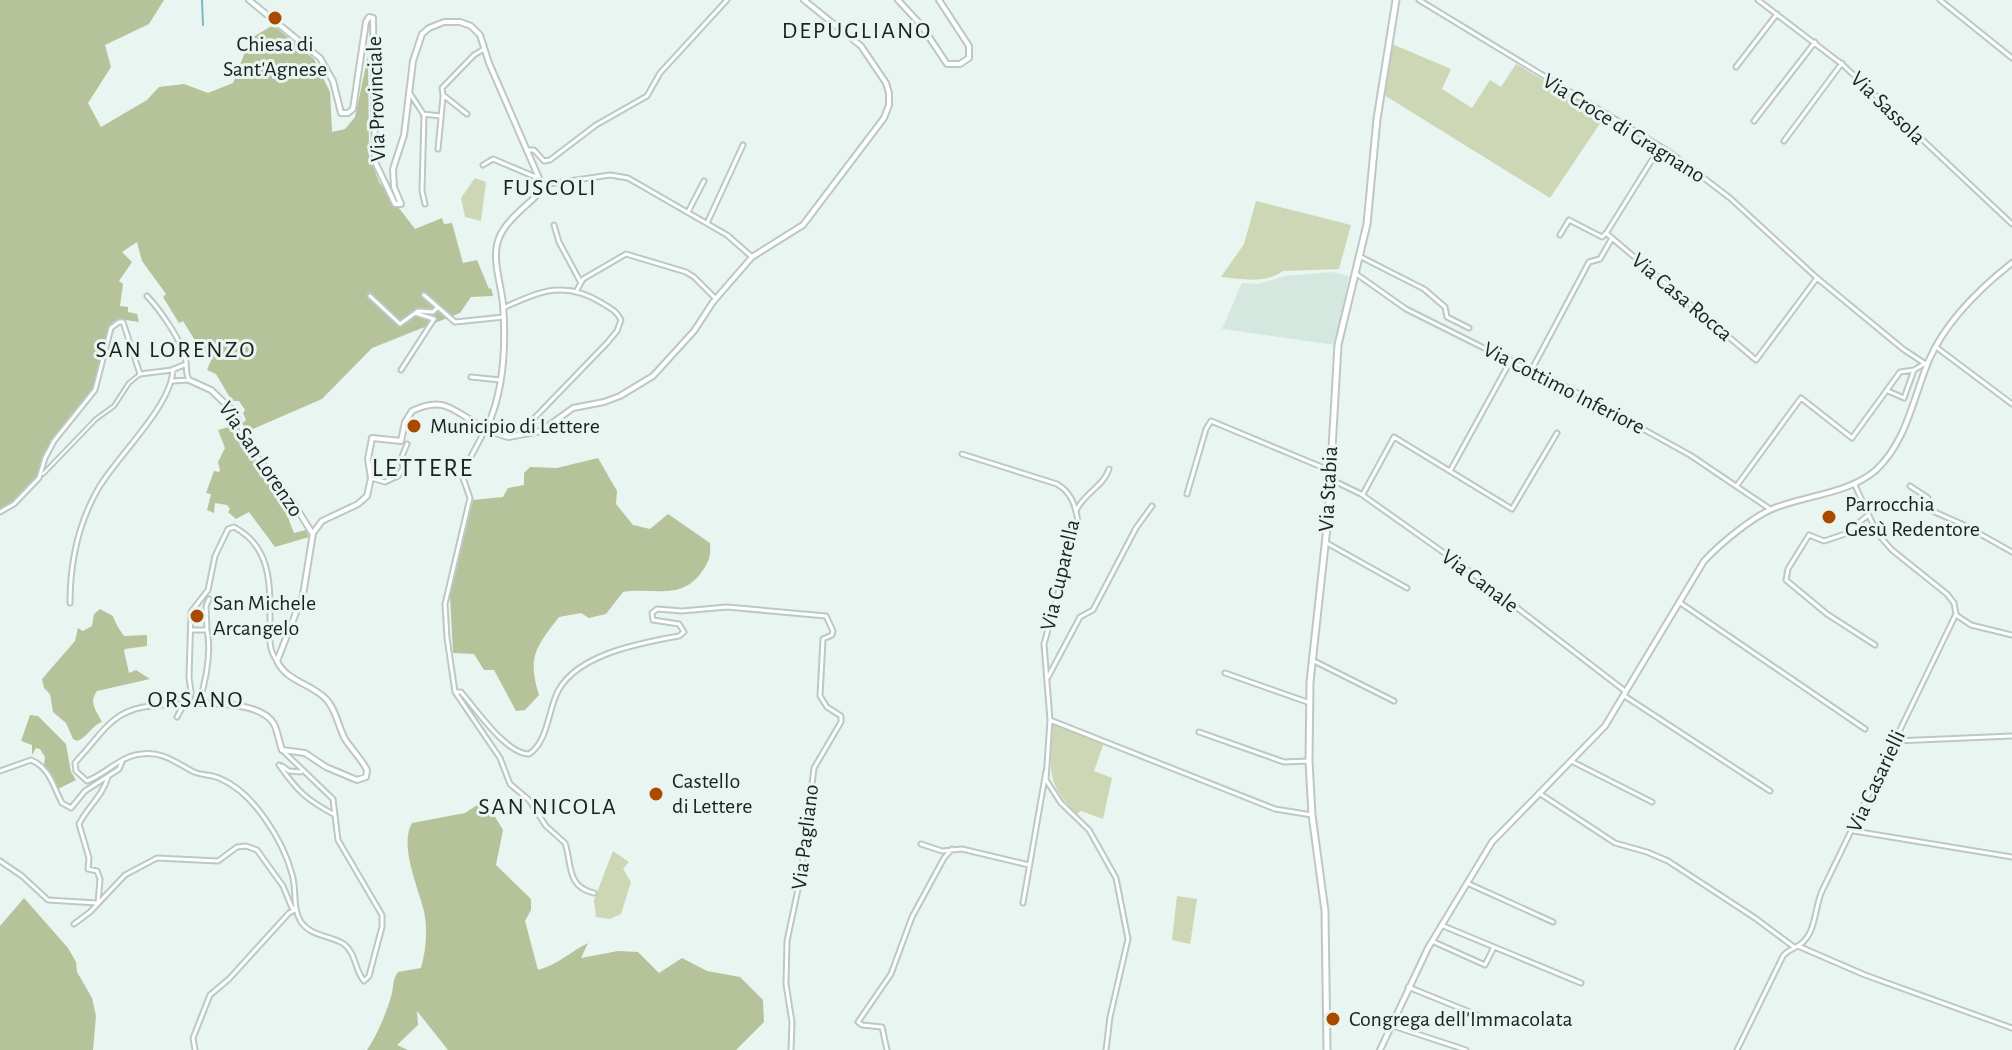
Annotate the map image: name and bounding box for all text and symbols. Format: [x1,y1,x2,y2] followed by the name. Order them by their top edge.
[266,9,284,27] marker: Chiesa di Sant'Agnese
[782,19,932,43] district label: DEPUGLIANO
[223,33,327,80] place label: Chiesa di Sant'Agnese
[363,36,389,162] street label: Via Provinciale
[1846,67,1930,149] street label: Via Sassola
[1539,69,1709,187] street label: Via Croce di Gragnano
[503,176,597,200] district label: FUSCOLI
[1627,249,1737,345] street label: Via Casa Rocca
[95,338,257,362] district label: SAN LORENZO
[1480,338,1648,438] street label: Via Cottimo Inferiore
[214,397,308,521] street label: Via San Lorenzo
[430,415,600,437] place label: Municipio di Lettere
[405,417,423,435] marker: Municipio di Lettere
[1315,446,1341,532] street label: Via Stabia
[372,455,474,481] district label: LETTERE
[1845,493,1980,540] place label: Parrocchia Gesù Redentore
[1820,508,1838,526] marker: Parrocchia Gesù Redentore
[1037,517,1083,633] street label: Via Cuparella
[1437,545,1523,617] street label: Via Canale
[213,592,316,639] place label: San Michele Arcangelo
[188,607,206,625] marker: San Michele Arcangelo
[148,688,244,712] district label: ORSANO
[1843,727,1909,835] street label: Via Casarielli
[672,770,752,817] place label: Castello di Lettere
[788,783,822,891] street label: Via Pagliano
[647,785,665,803] marker: Castello di Lettere
[478,795,618,819] district label: SAN NICOLA
[1349,1008,1573,1030] place label: Congrega dell'Immacolata
[1324,1010,1342,1028] marker: Congrega dell'Immacolata

